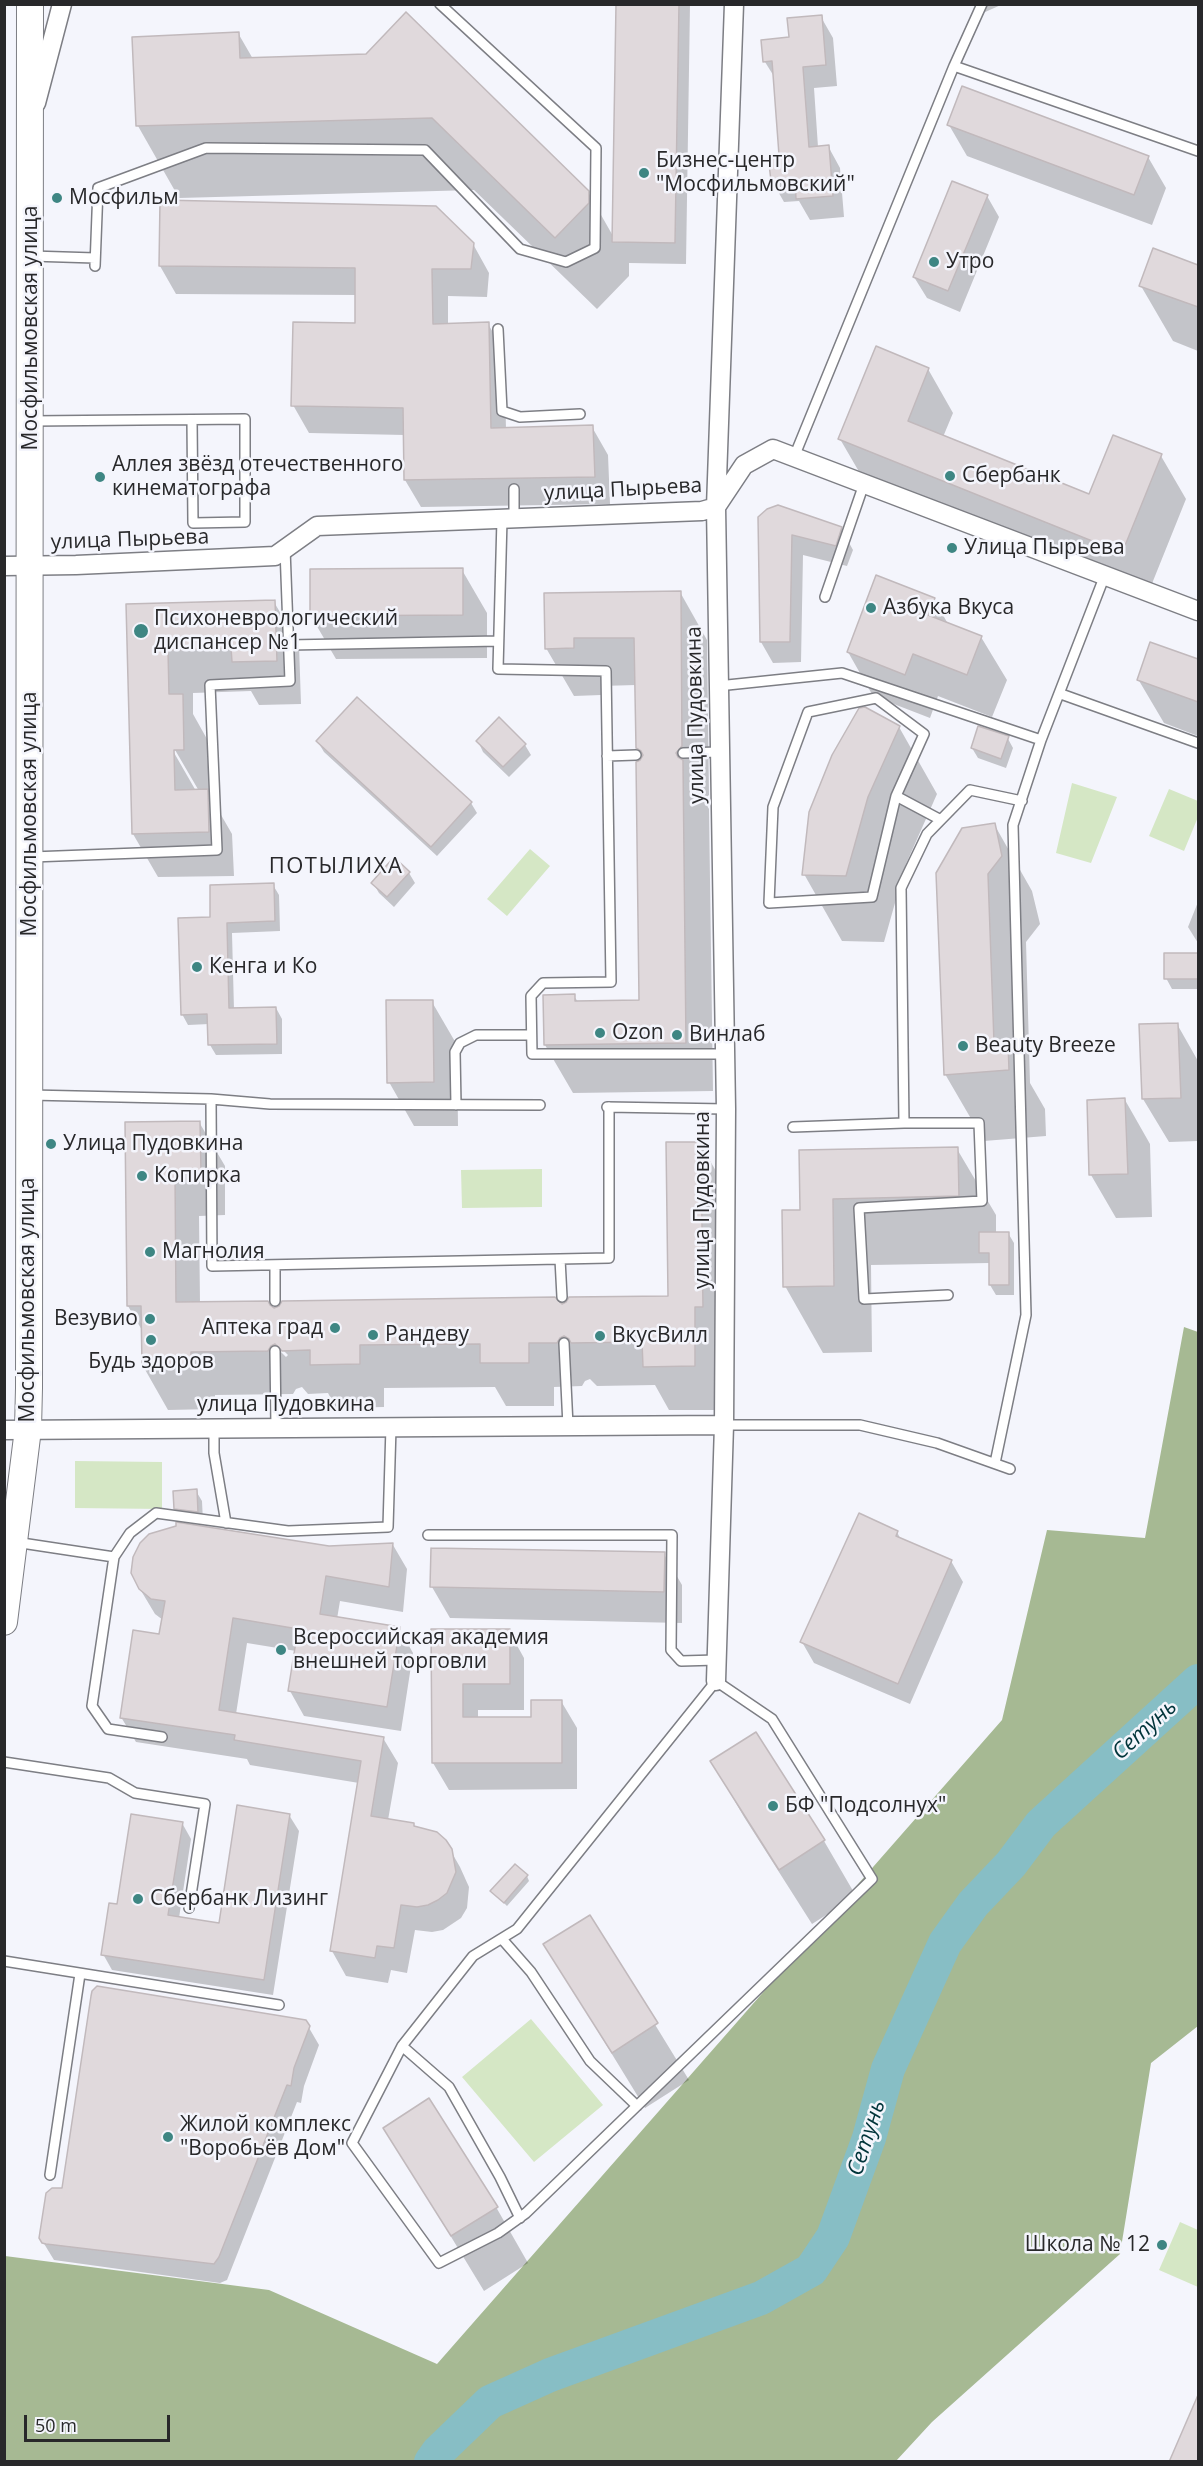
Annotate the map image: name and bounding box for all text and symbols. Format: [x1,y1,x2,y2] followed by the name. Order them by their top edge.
[656,148,855,198] place label: Бизнес-центр "Мосфильмовский"
[637,166,651,180] marker: Бизнес-центр "Мосфильмовский"
[69,185,179,211] place label: Мосфильм
[50,191,64,205] marker: Мосфильм
[18,206,44,450] street label: Мосфильмовская улица
[946,249,994,275] place label: Утро
[927,255,941,269] marker: Утро
[112,452,403,502] place label: Аллея звёзд отечественного кинематографа
[962,463,1061,489] place label: Сбербанк
[943,469,957,483] marker: Сбербанк
[93,470,107,484] marker: Аллея звёзд отечественного кинематографа
[543,473,703,507] street label: улица Пырьева
[50,525,210,555] street label: улица Пырьева
[964,535,1125,561] place label: Улица Пырьева
[945,541,959,555] marker: Улица Пырьева
[883,595,1014,621] place label: Азбука Вкуса
[864,601,878,615] marker: Азбука Вкуса
[154,606,398,656] place label: Психоневрологический диспансер №1
[132,622,150,640] marker: Психоневрологический диспансер №1
[682,626,710,804] street label: улица Пудовкина
[17,692,43,936] street label: Мосфильмовская улица
[269,854,403,880] district label: ПОТЫЛИХА
[209,954,317,980] place label: Кенга и Ко
[190,960,204,974] marker: Кенга и Ко
[612,1020,664,1046] place label: Ozon
[689,1022,765,1048] place label: Винлаб
[593,1026,607,1040] marker: Ozon
[670,1028,684,1042] marker: Винлаб
[975,1033,1116,1059] place label: Beauty Breeze
[956,1039,970,1053] marker: Beauty Breeze
[690,1111,716,1289] street label: улица Пудовкина
[63,1131,243,1157] place label: Улица Пудовкина
[44,1137,58,1151] marker: Улица Пудовкина
[154,1163,241,1189] place label: Копирка
[135,1169,149,1183] marker: Копирка
[15,1178,41,1422] street label: Мосфильмовская улица
[162,1239,265,1265] place label: Магнолия
[143,1245,157,1259] marker: Магнолия
[54,1306,138,1332] place label: Везувио
[143,1312,157,1326] marker: Везувио
[201,1315,323,1341] place label: Аптека град
[328,1321,342,1335] marker: Аптека град
[385,1322,469,1348] place label: Рандеву
[612,1323,708,1349] place label: ВкусВилл
[366,1328,380,1342] marker: Рандеву
[593,1329,607,1343] marker: ВкусВилл
[144,1333,158,1347] marker: Будь здоров
[88,1349,214,1375] place label: Будь здоров
[197,1392,375,1418] street label: улица Пудовкина
[293,1625,549,1675] place label: Всероссийская академия внешней торговли
[274,1643,288,1657] marker: Всероссийская академия внешней торговли
[1107,1694,1183,1766] water label: Сетунь
[785,1793,946,1819] place label: БФ "Подсолнух"
[766,1799,780,1813] marker: БФ "Подсолнух"
[150,1886,328,1912] place label: Сбербанк Лизинг
[131,1892,145,1906] marker: Сбербанк Лизинг
[842,2097,892,2179] water label: Сетунь
[180,2112,351,2162] place label: Жилой комплекс "Воробьёв Дом"
[161,2130,175,2144] marker: Жилой комплекс "Воробьёв Дом"
[1025,2232,1150,2258] place label: Школа № 12
[1155,2238,1169,2252] marker: Школа № 12
[27,2403,172,2441] scale bar
[35,2413,77,2437] text: 50 m

